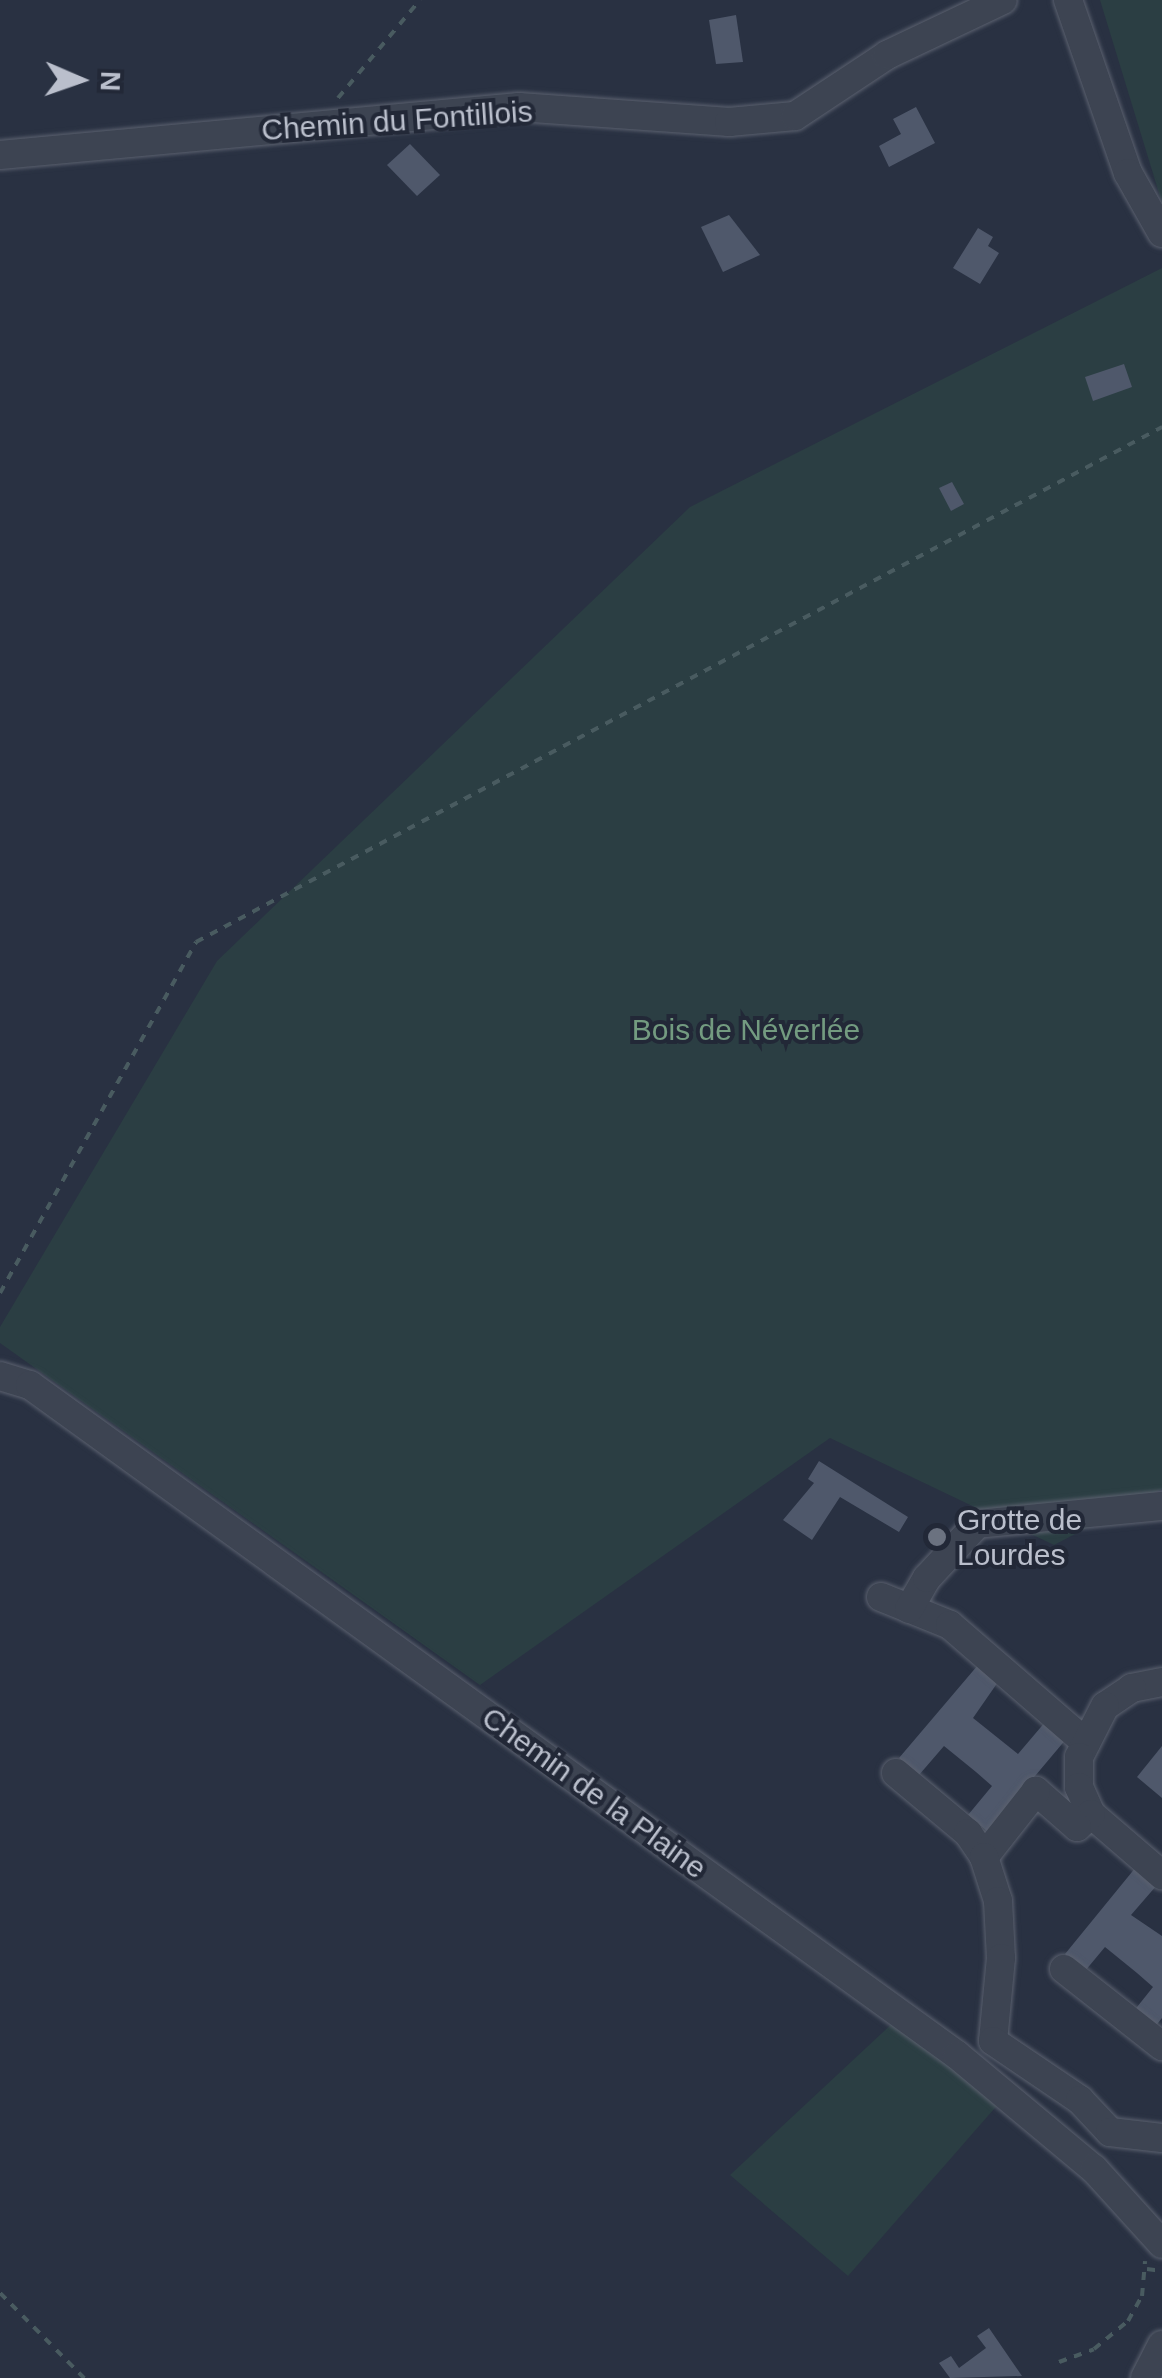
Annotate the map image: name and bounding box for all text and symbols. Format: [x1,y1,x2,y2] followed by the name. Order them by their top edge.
[30,30,130,130] north arrow
[95,70,126,92] text: N
[260,94,534,148] street label: Chemin du Fontillois
[632,1012,860,1048] park label: Bois de Néverlée
[957,1502,1082,1572] place label: Grotte de Lourdes
[926,1526,948,1548] marker: Grotte de Lourdes
[475,1700,713,1886] street label: Chemin de la Plaine

